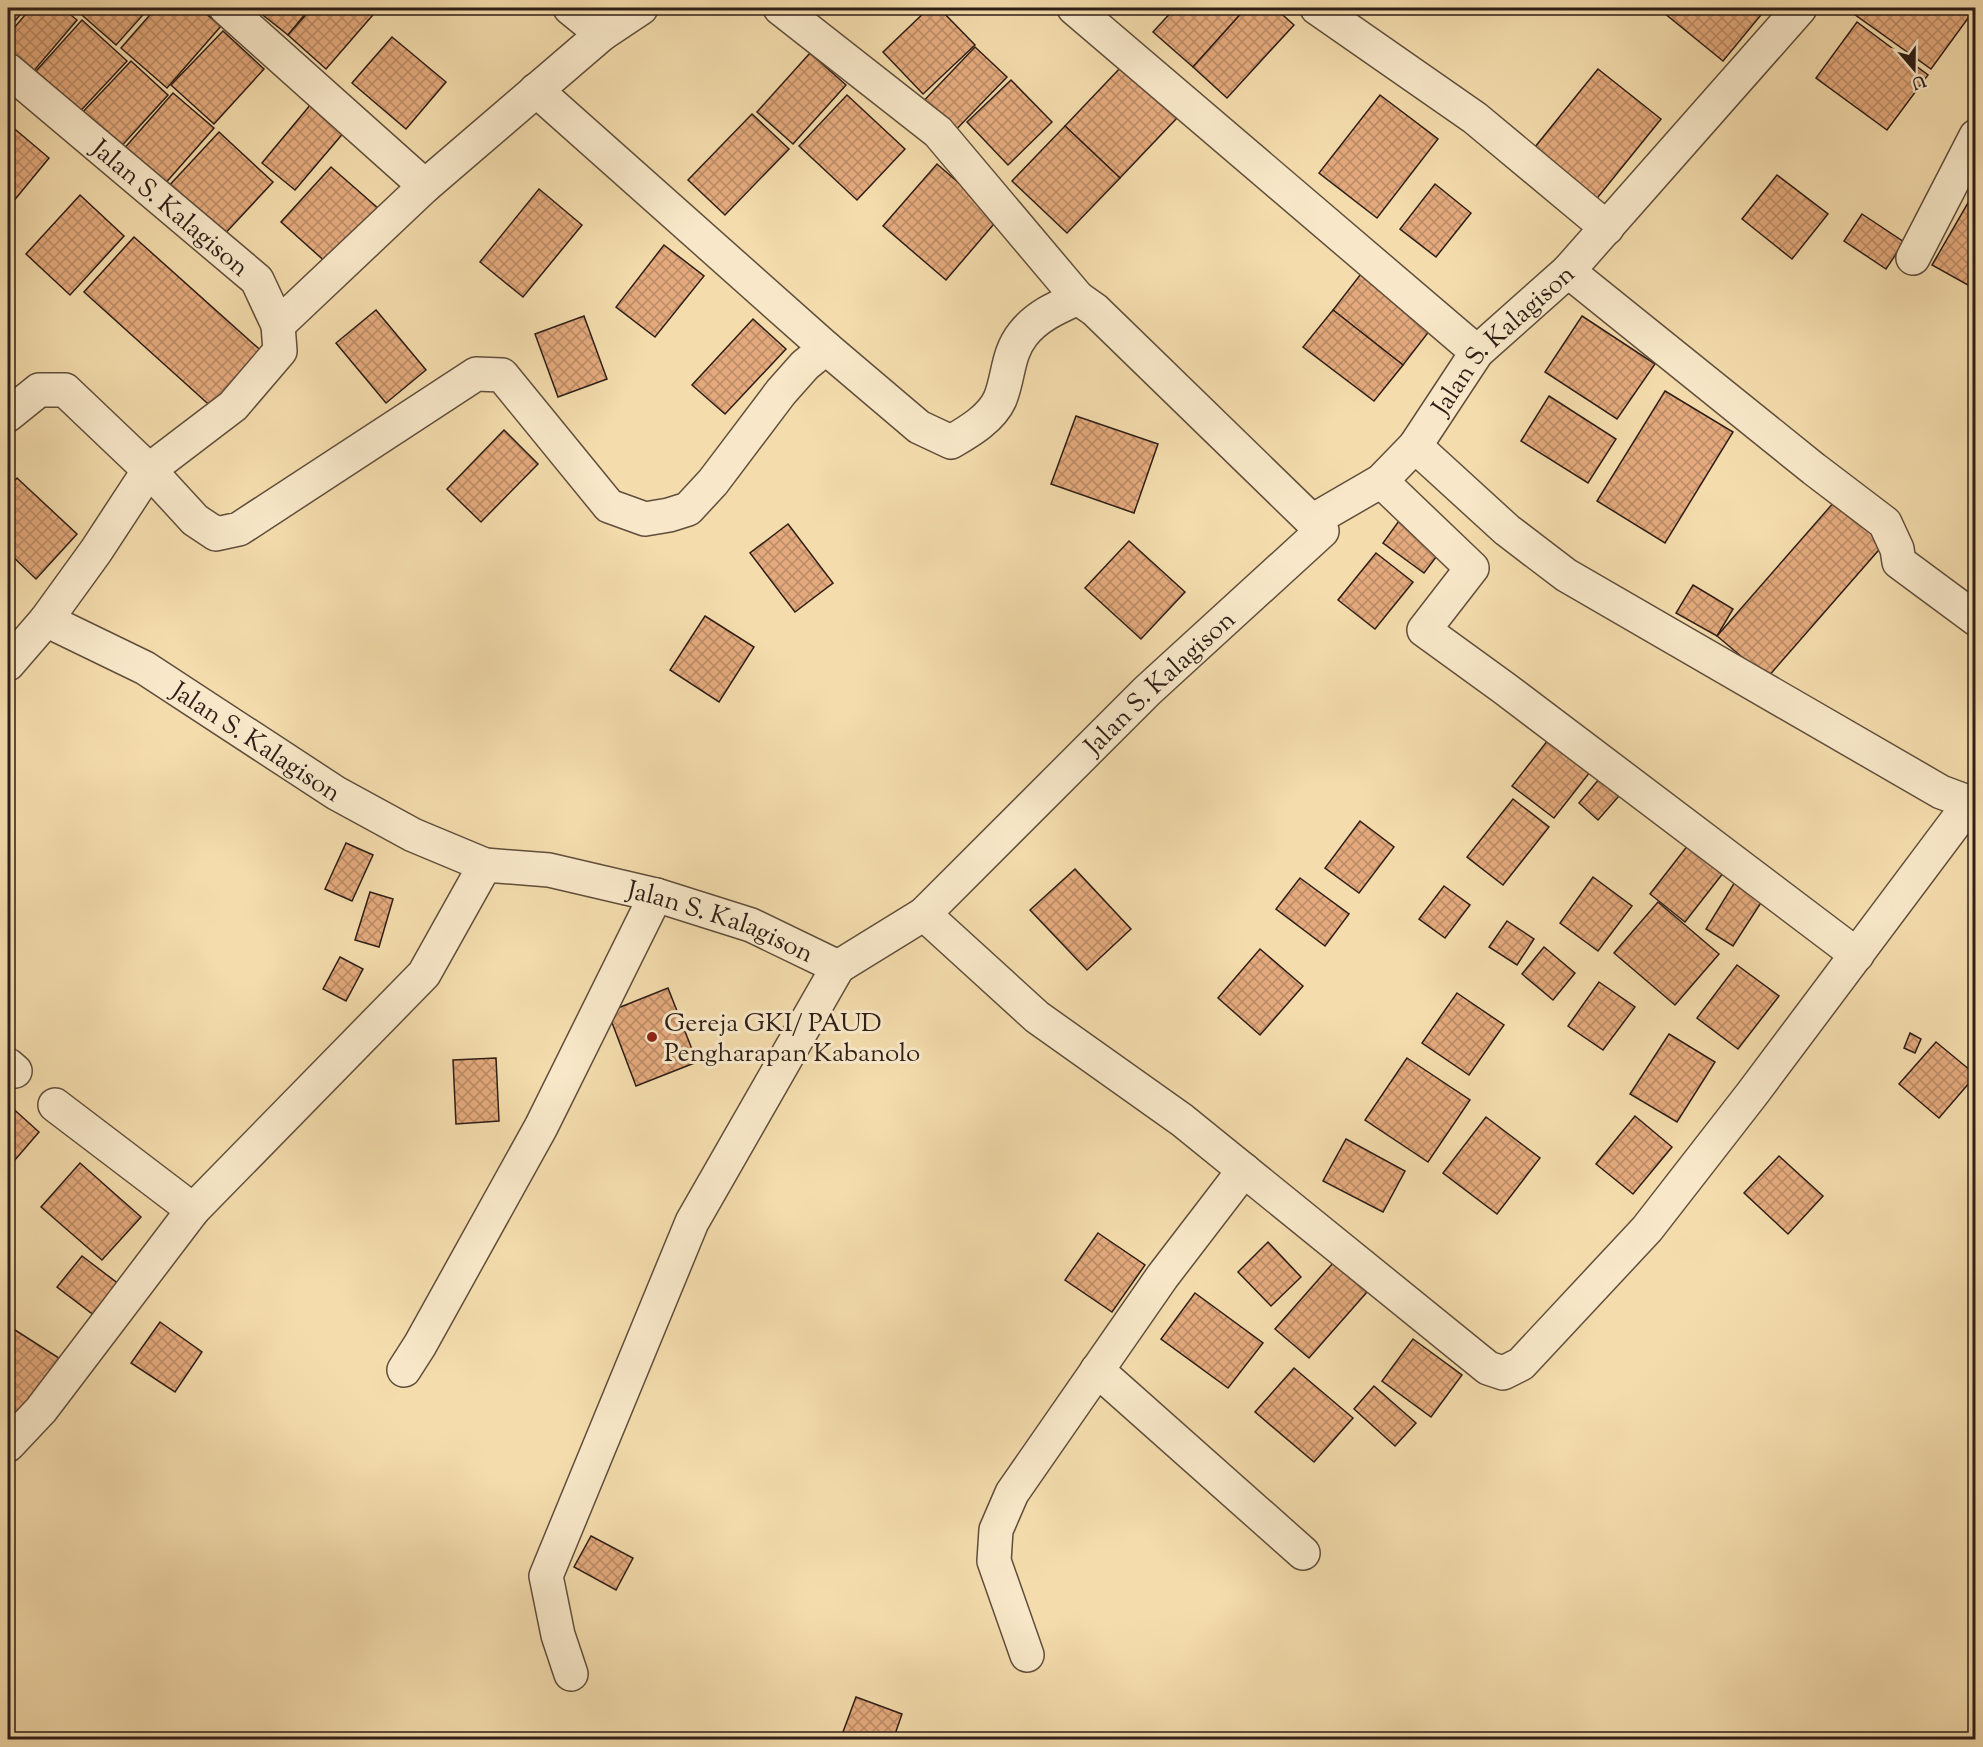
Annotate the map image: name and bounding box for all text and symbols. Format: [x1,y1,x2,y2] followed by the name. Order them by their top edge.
[1884,39,1944,99] north arrow
[1907,68,1928,94] text: U
[81,131,256,287] street label: Jalan S. Kalagison
[1423,257,1584,425] street label: Jalan S. Kalagison
[1075,603,1245,766] street label: Jalan S. Kalagison
[161,673,348,812] street label: Jalan S. Kalagison
[621,872,819,973] street label: Jalan S. Kalagison
[664,1006,920,1073] place label: Gereja GKI/ PAUD Pengharapan Kabanolo
[645,1030,659,1044] marker: Gereja GKI/ PAUD Pengharapan Kabanolo

